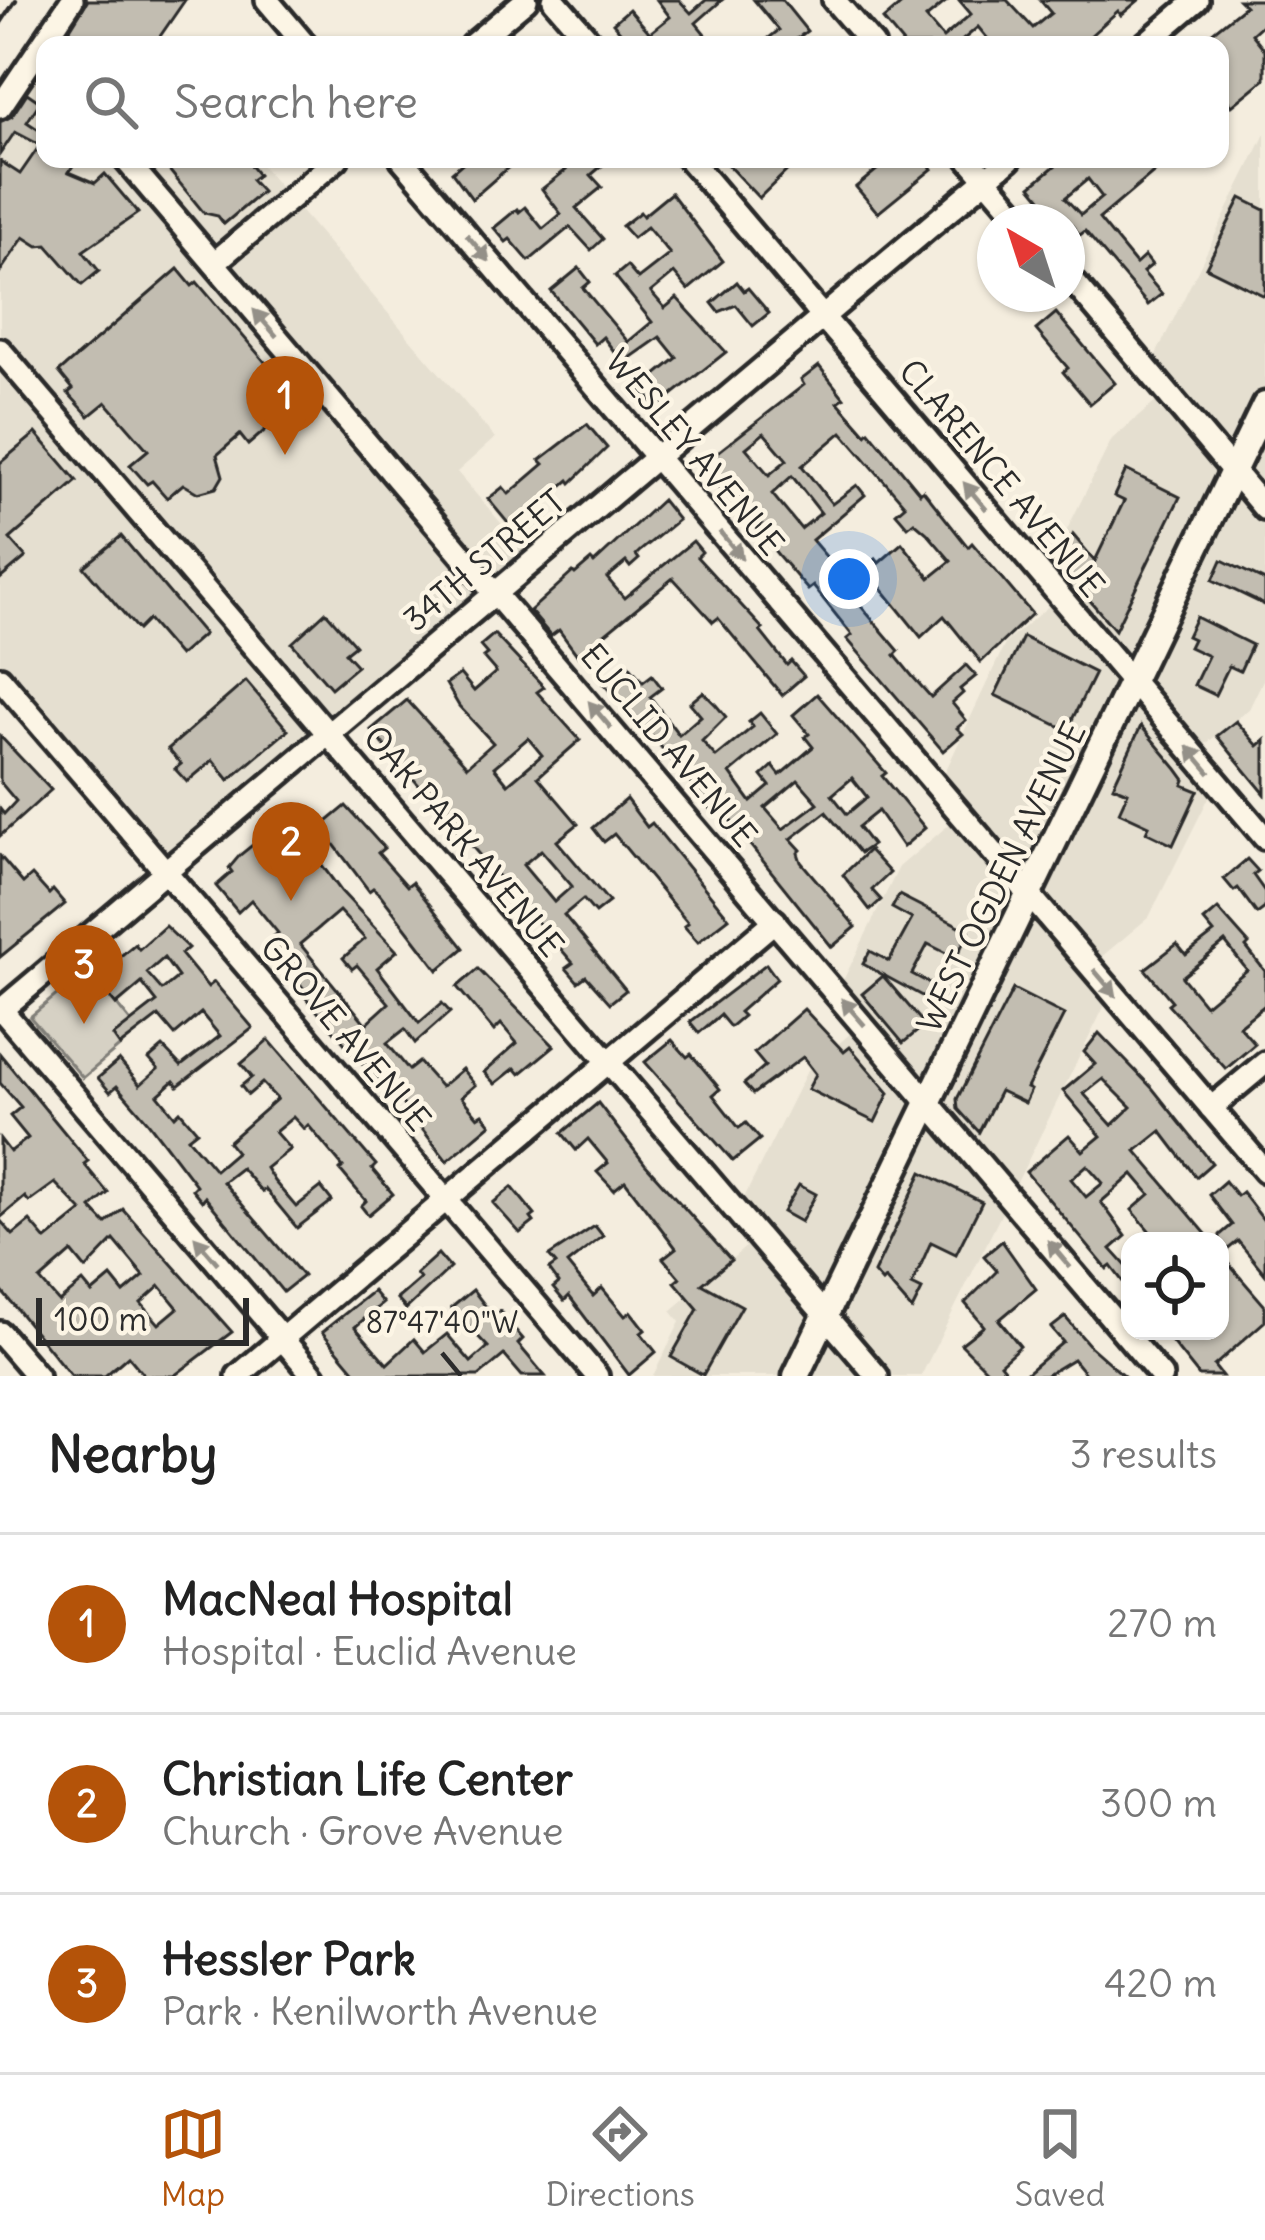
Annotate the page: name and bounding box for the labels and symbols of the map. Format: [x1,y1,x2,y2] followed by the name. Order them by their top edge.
[977,204,1085,312] north arrow
[464,233,491,263] one-way arrow
[252,308,278,338] one-way arrow
[597,340,793,564] street label: WESLEY AVENUE
[890,350,1114,606] street label: CLARENCE AVENUE
[246,356,324,455] pin: 1
[394,480,574,640] street label: 34TH STREET
[962,481,989,511] one-way arrow
[717,530,744,560] one-way arrow
[819,549,879,609] your location
[572,635,766,855] street label: EUCLID AVENUE
[587,700,613,730] one-way arrow
[908,715,1094,1039] street label: WEST OGDEN AVENUE
[355,717,573,965] street label: OAK PARK AVENUE
[1186,745,1212,775] one-way arrow
[252,802,330,901] pin: 2
[45,925,123,1024] pin: 3
[252,926,440,1140] street label: GROVE AVENUE
[1091,968,1117,998] one-way arrow
[840,997,867,1027] one-way arrow
[194,1235,220,1265] one-way arrow
[1046,1239,1072,1270] one-way arrow
[36,1292,249,1345] scale bar
[366,1303,518,1341] text: 87°47'40"W

